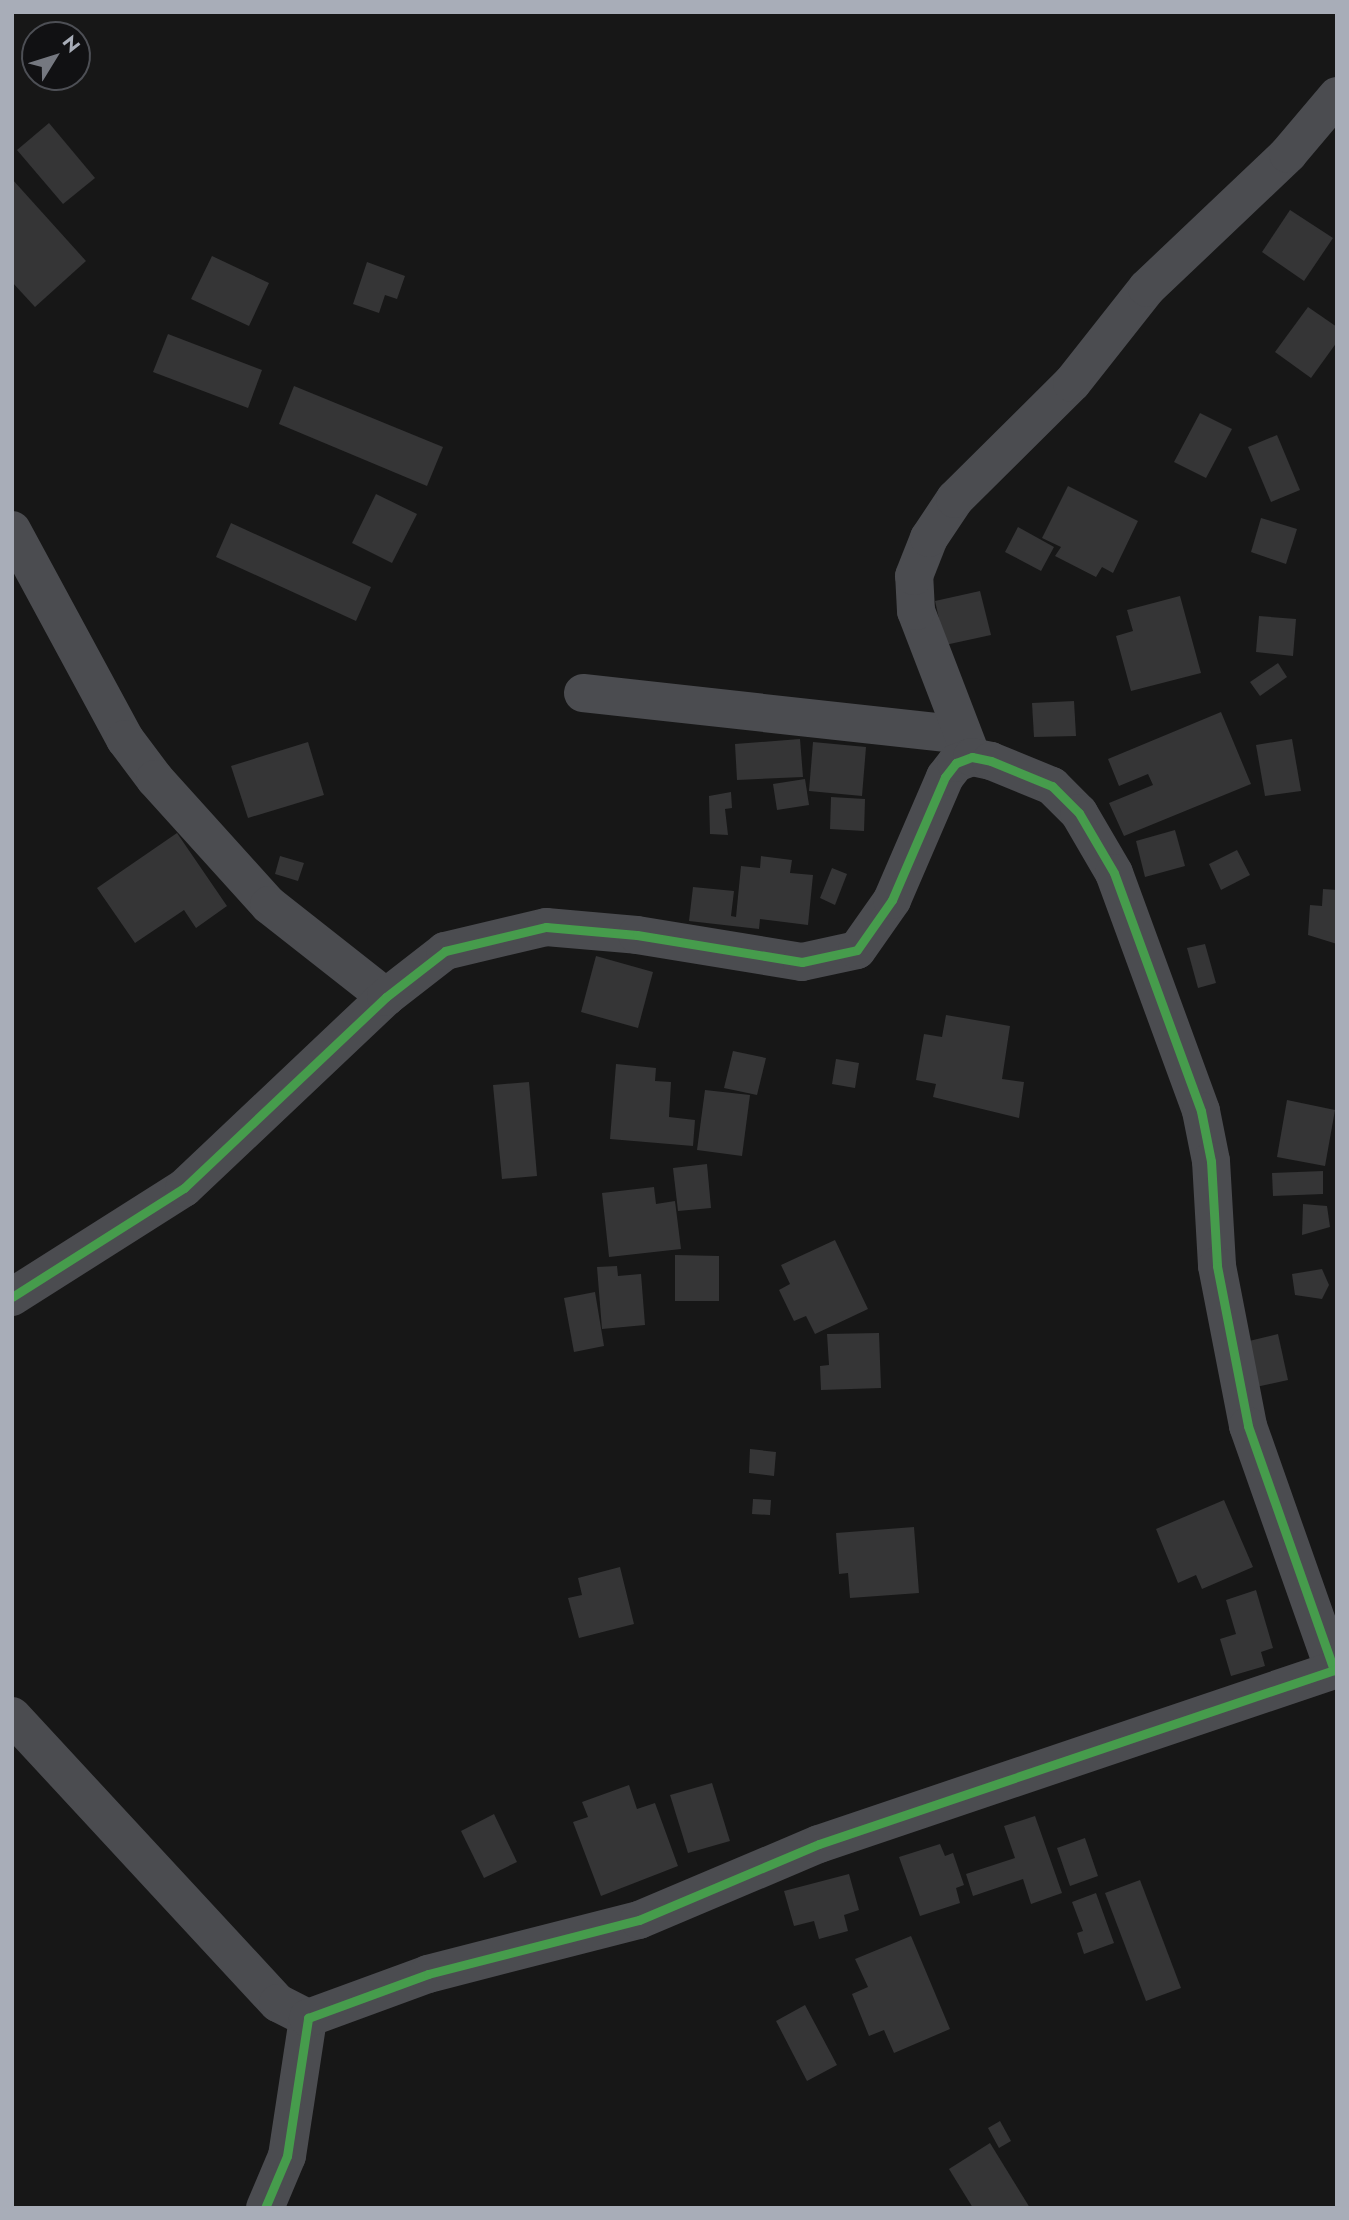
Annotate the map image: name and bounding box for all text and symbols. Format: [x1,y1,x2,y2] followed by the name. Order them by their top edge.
[21,21,91,91] north arrow
[56,30,87,58] text: N

